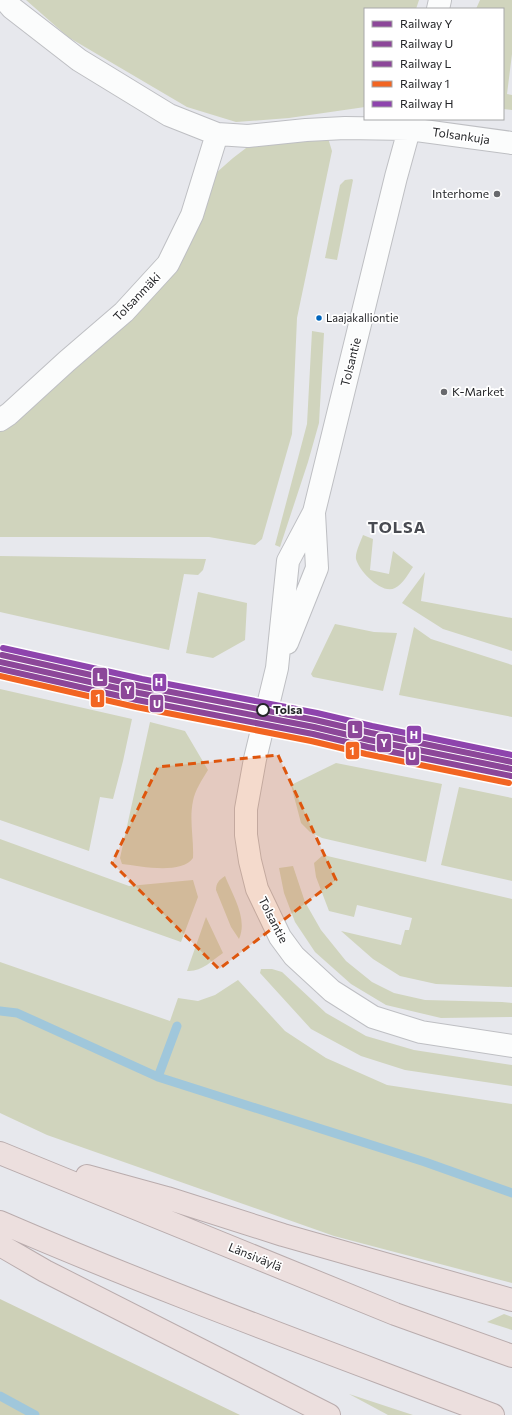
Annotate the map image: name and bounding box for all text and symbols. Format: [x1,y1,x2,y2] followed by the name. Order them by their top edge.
[364,8,504,120] legend
[400,16,453,30] text: Railway Y
[400,36,453,50] text: Railway U
[400,56,452,70] text: Railway L
[400,76,450,90] text: Railway 1
[400,96,454,110] text: Railway H
[431,124,491,146] street label: Tolsankuja
[432,186,489,200] place label: Interhome
[492,189,502,199] marker: Interhome
[110,269,163,323] street label: Tolsanmäki
[326,311,399,324] place label: Laajakalliontie
[314,313,324,323] marker: Laajakalliontie
[337,336,363,388] street label: Tolsantie
[452,384,504,398] place label: K-Market
[439,387,449,397] marker: K-Market
[368,517,426,536] district label: TOLSA
[92,667,108,687] line badge: L
[97,670,104,683] text: L
[152,673,167,692] line badge: H
[155,675,163,688] text: H
[120,681,135,700] line badge: Y
[124,683,132,696] text: Y
[90,689,105,708] line badge: 1
[96,691,101,704] text: 1
[149,694,164,713] line badge: U
[153,697,161,710] text: U
[273,702,302,716] place label: Tolsa
[256,703,270,717] marker: Tolsa
[347,720,363,739] line badge: L
[352,722,359,735] text: L
[406,725,422,744] line badge: H
[410,728,418,741] text: H
[376,733,392,753] line badge: Y
[380,736,388,749] text: Y
[345,741,360,760] line badge: 1
[350,744,355,757] text: 1
[405,746,420,766] line badge: U
[408,749,416,762] text: U
[256,894,291,945] street label: Tolsantie
[227,1239,284,1273] street label: Länsiväylä

